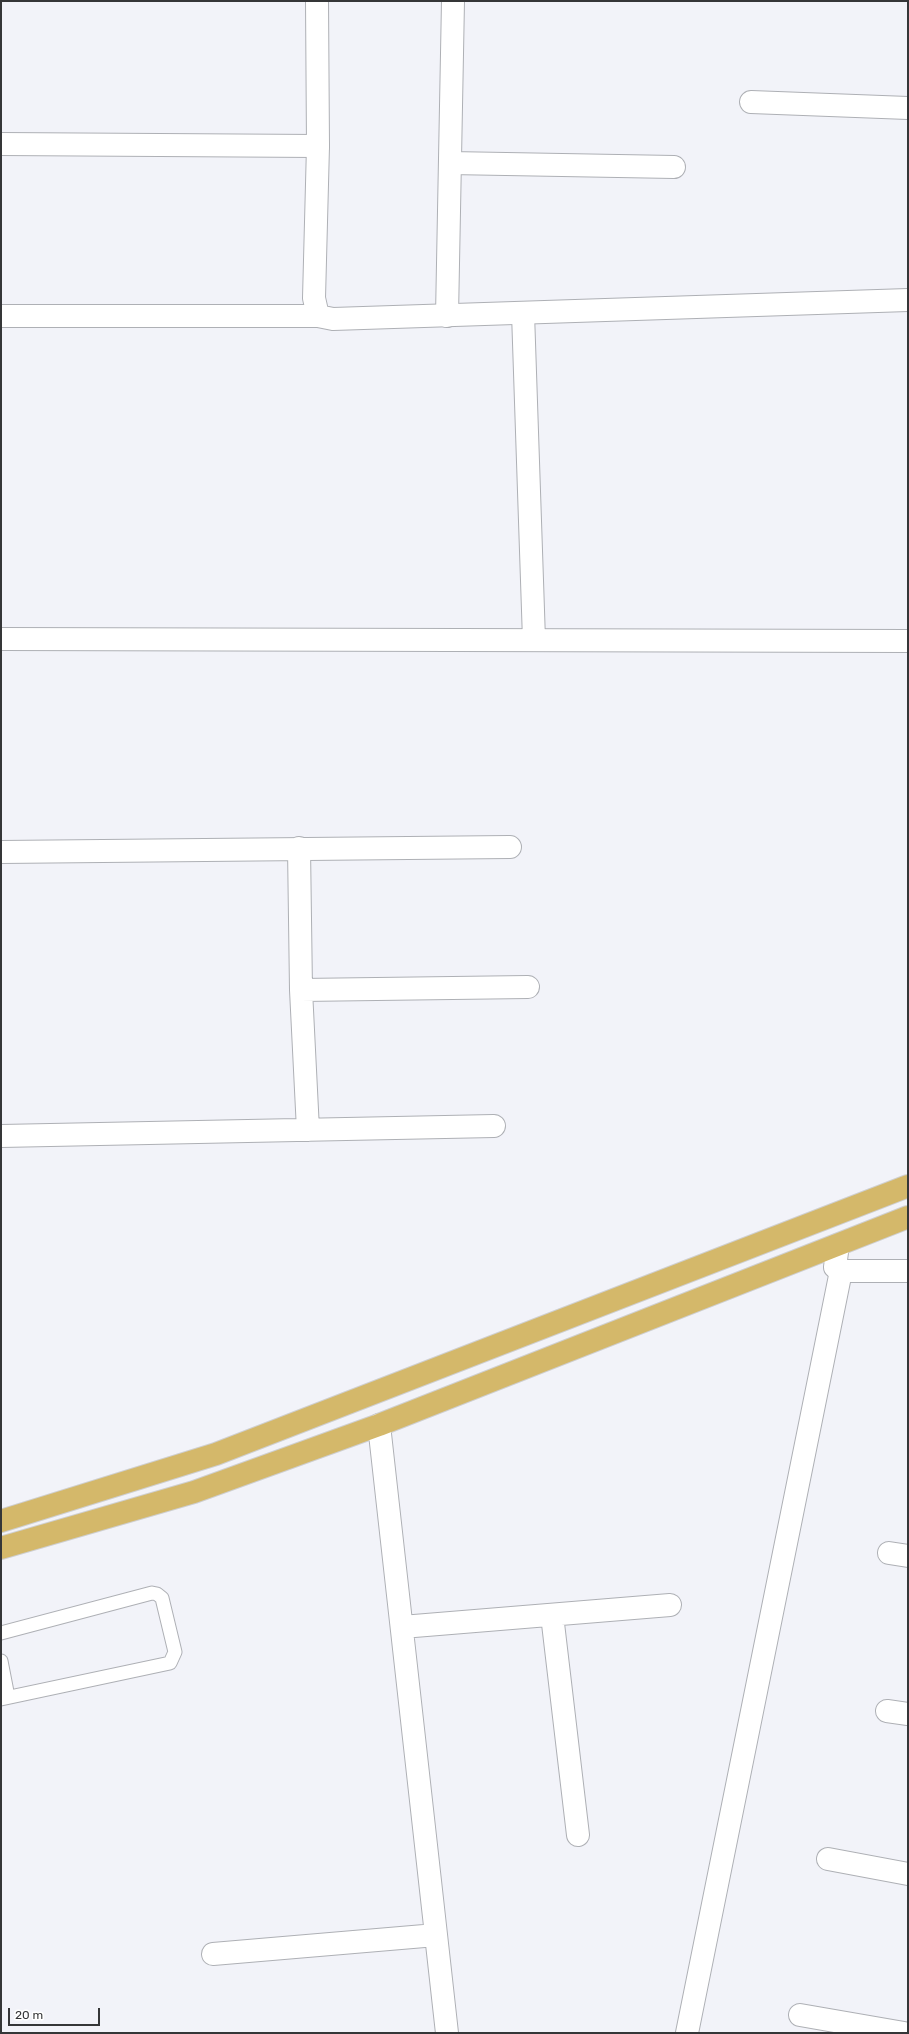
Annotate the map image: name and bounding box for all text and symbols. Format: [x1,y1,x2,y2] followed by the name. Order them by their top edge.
[10,2000,102,2026] scale bar
[15,2008,43,2022] text: 20 m

